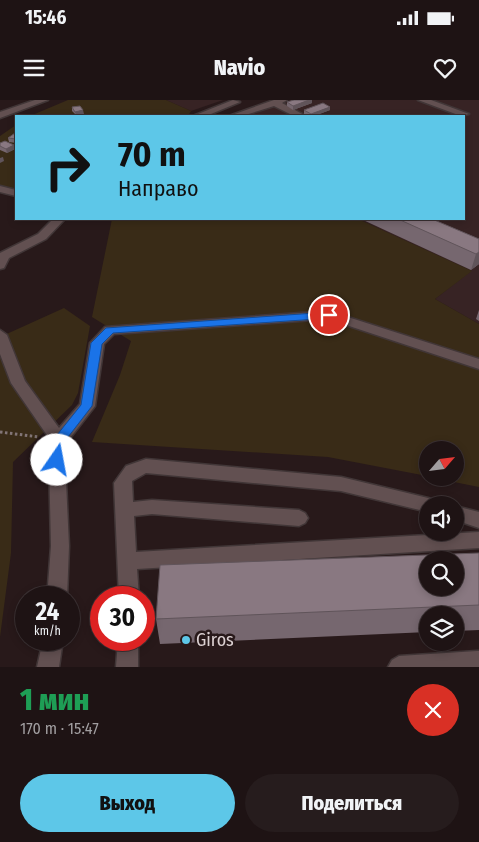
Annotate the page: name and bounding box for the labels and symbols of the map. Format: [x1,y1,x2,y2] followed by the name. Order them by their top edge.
[308,294,350,336] pin
[30,433,82,485] position arrow
[419,441,464,486] north arrow
[90,586,155,651] speed limit sign: 30
[196,629,234,651] place label: Giros
[180,634,192,646] marker: Giros

